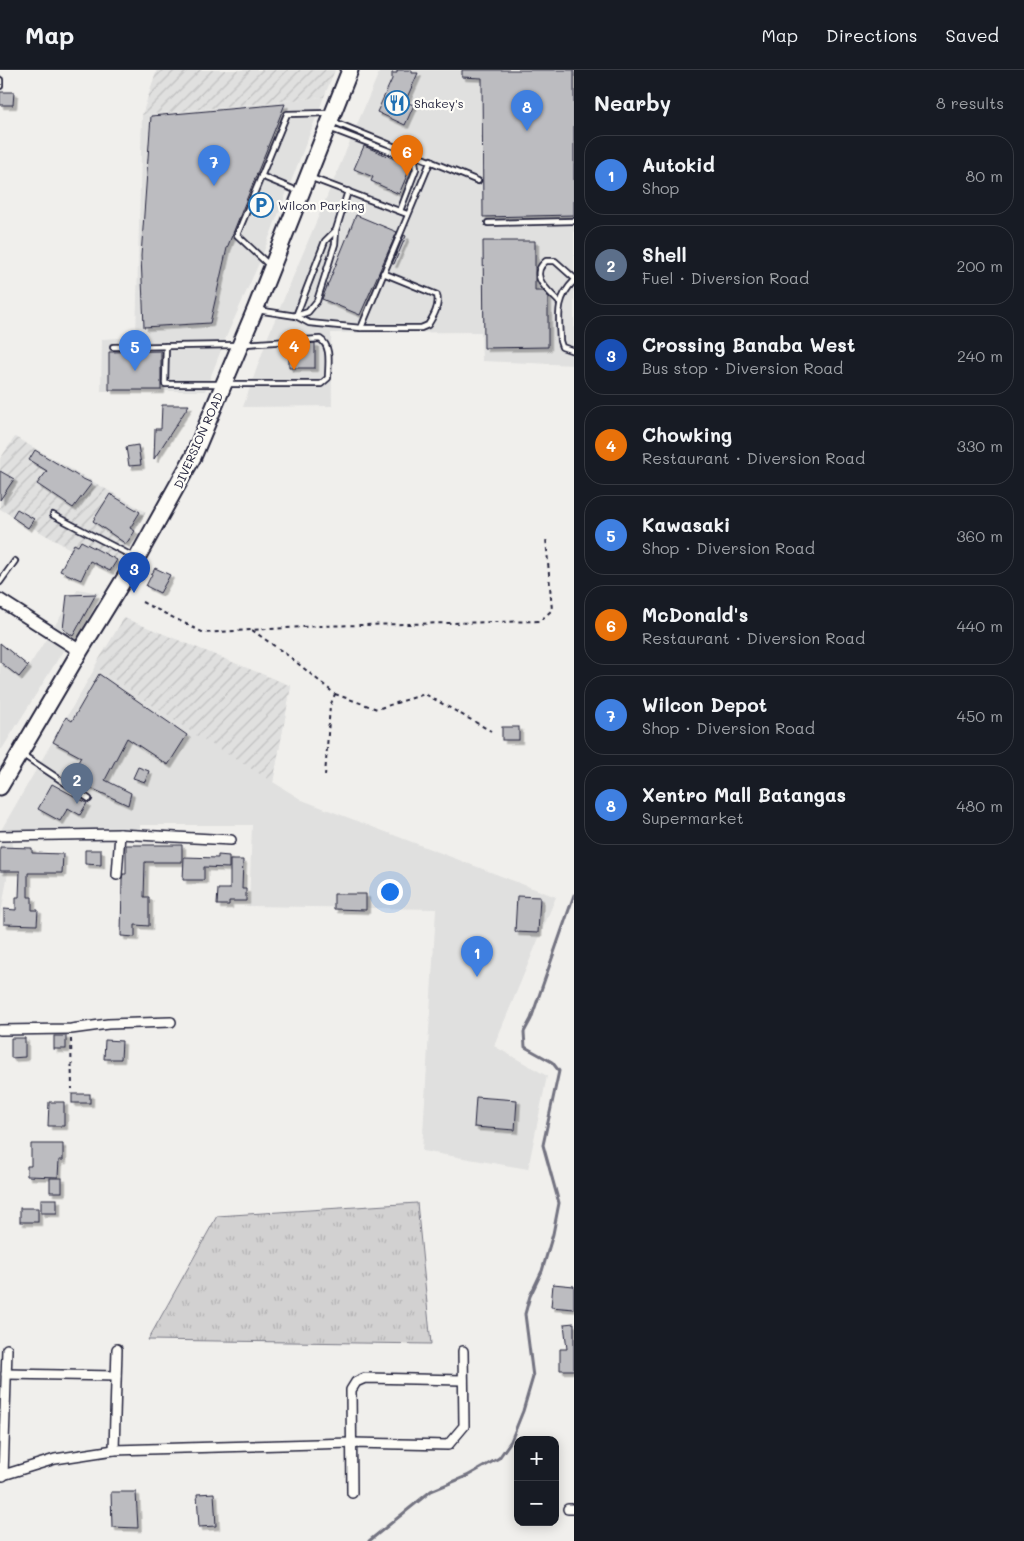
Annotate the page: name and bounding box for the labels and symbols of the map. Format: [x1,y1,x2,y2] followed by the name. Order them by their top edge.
[384,90,410,116] restaurant icon: Shakey's
[511,90,543,131] pin: 8
[414,95,464,111] place label: Shakey's
[391,135,423,176] pin: 6
[198,145,230,186] pin: 7
[248,192,274,218] parking icon: Wilcon Parking
[278,197,364,213] place label: Wilcon Parking
[278,329,310,370] pin: 4
[119,330,151,371] pin: 5
[170,389,226,491] street label: DIVERSION ROAD
[118,552,150,593] pin: 3
[61,763,93,804] pin: 2
[377,879,403,905] your location
[461,936,493,977] pin: 1

